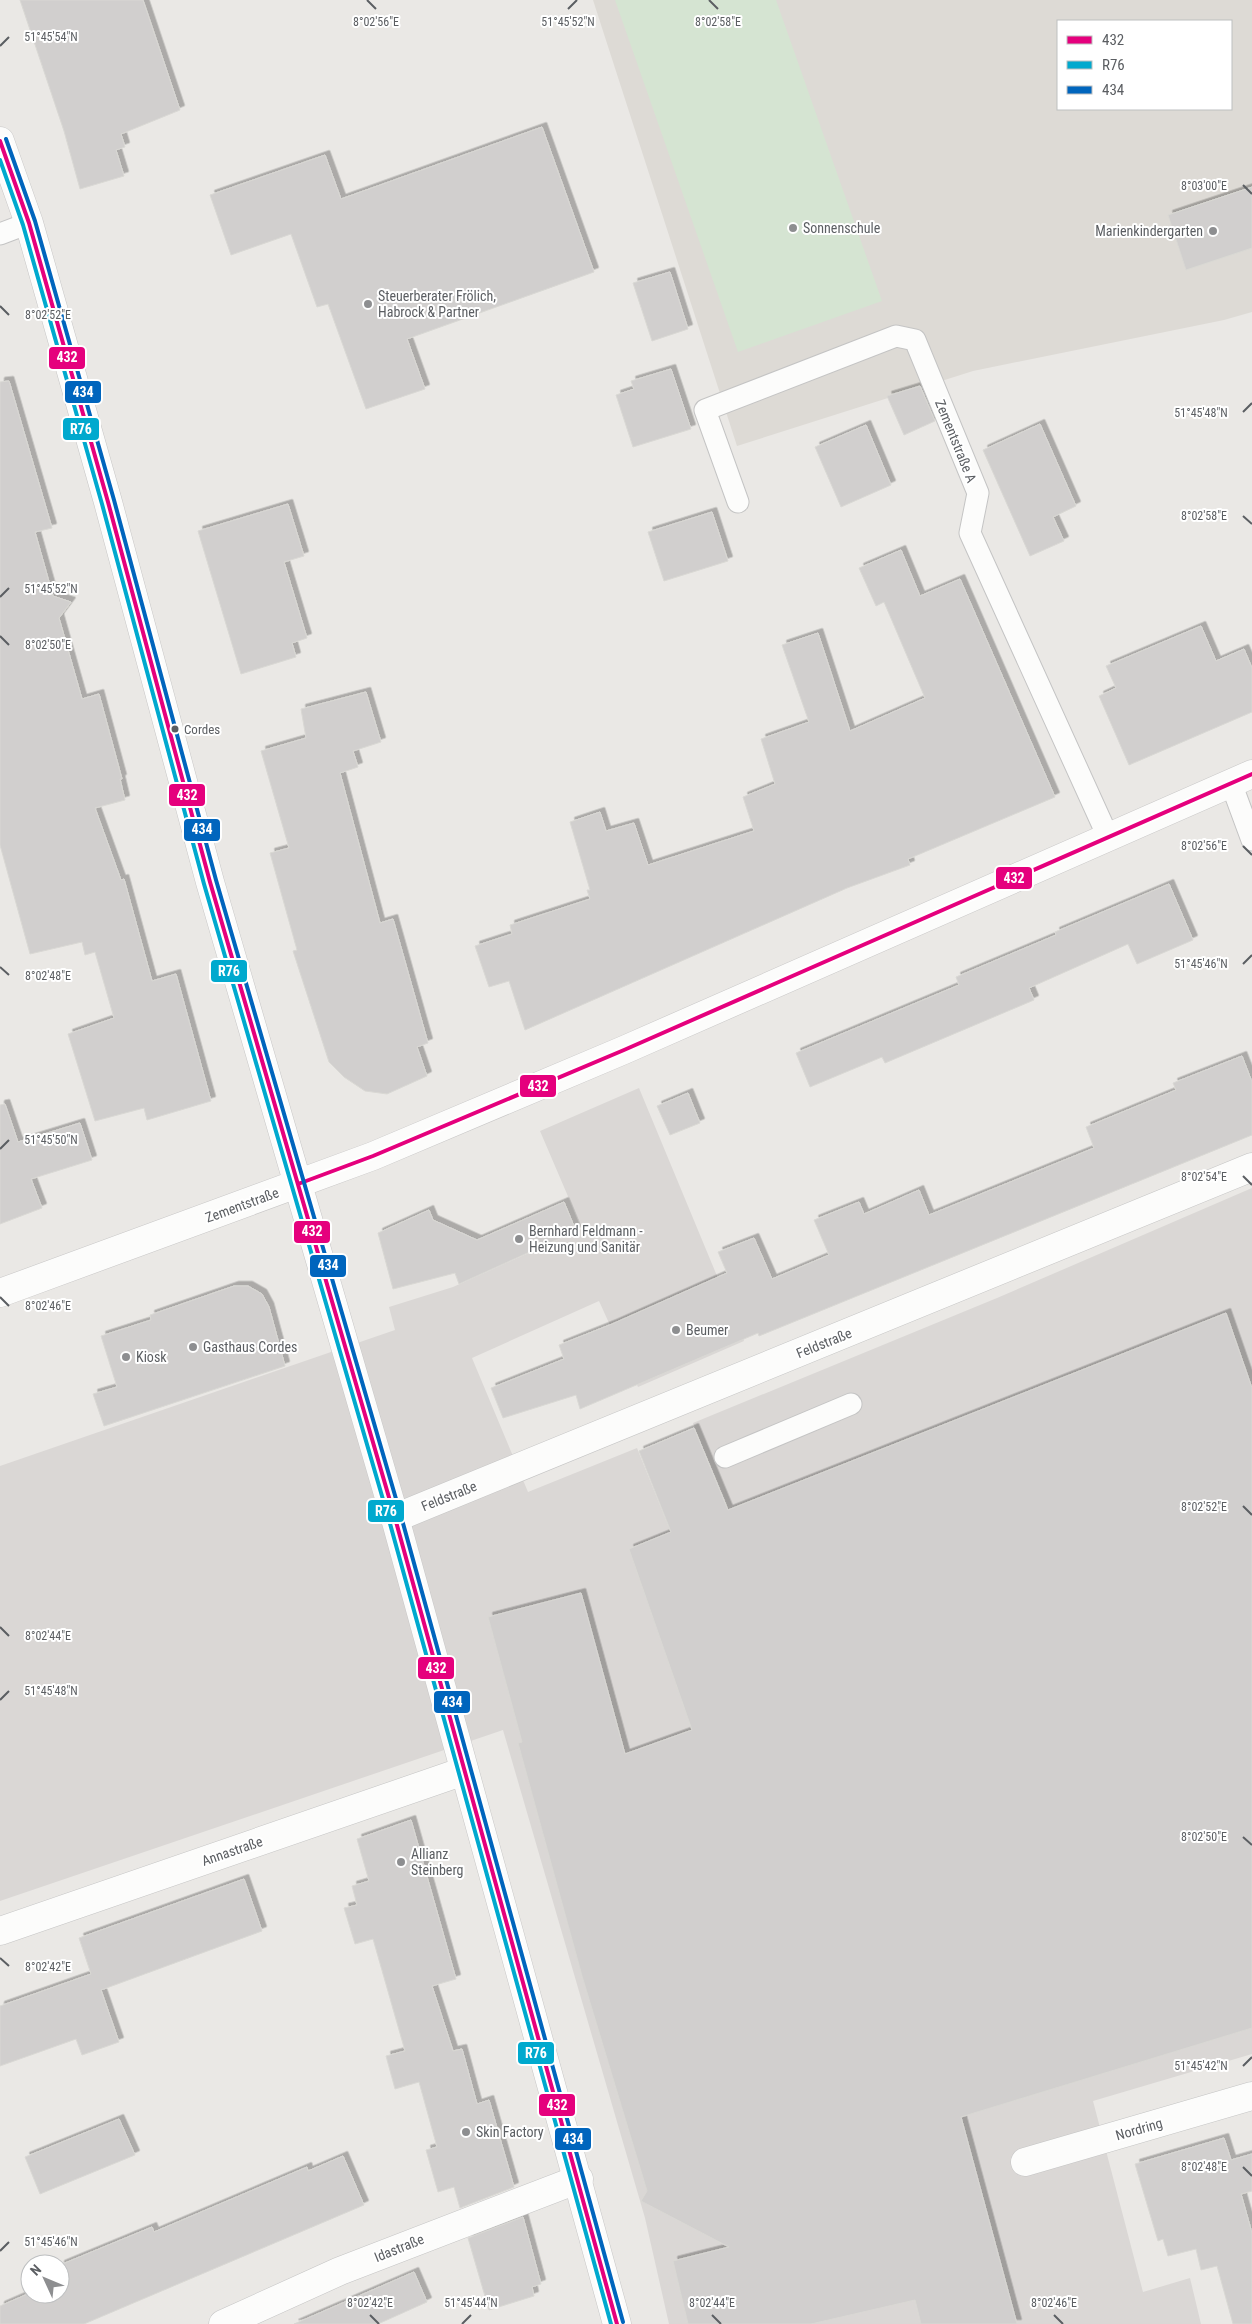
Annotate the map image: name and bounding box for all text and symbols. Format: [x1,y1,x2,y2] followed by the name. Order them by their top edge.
[353,15,399,29] text: 8°02'56"E
[541,15,595,29] text: 51°45'52"N
[695,15,741,29] text: 8°02'58"E
[1057,20,1232,110] legend
[24,30,78,44] text: 51°45'54"N
[1102,31,1124,49] text: 432
[1102,56,1125,74] text: R76
[1102,81,1124,99] text: 434
[1181,179,1227,193] text: 8°03'00"E
[803,220,881,236] place label: Sonnenschule
[787,222,799,234] marker: Sonnenschule
[1095,223,1203,239] place label: Marienkindergarten
[1207,225,1219,237] marker: Marienkindergarten
[378,288,496,320] place label: Steuerberater Frölich, Habrock & Partner
[362,298,374,310] marker: Steuerberater Frölich, Habrock & Partner
[25,308,71,322] text: 8°02'52"E
[48,346,86,370] line badge: 432
[56,349,78,365] text: 432
[64,380,102,404] line badge: 434
[72,384,94,400] text: 434
[932,397,980,485] street label: Zementstraße A
[1174,406,1228,420] text: 51°45'48"N
[62,417,100,441] line badge: R76
[70,421,92,437] text: R76
[1181,509,1227,523] text: 8°02'58"E
[24,582,78,596] text: 51°45'52"N
[25,638,71,652] text: 8°02'50"E
[184,722,220,737] place label: Cordes
[170,724,180,734] marker: Cordes
[168,783,206,807] line badge: 432
[176,787,198,803] text: 432
[183,818,221,842] line badge: 434
[191,821,213,837] text: 434
[1181,839,1227,853] text: 8°02'56"E
[995,866,1033,890] line badge: 432
[1003,870,1025,886] text: 432
[1174,957,1228,971] text: 51°45'46"N
[210,959,248,983] line badge: R76
[218,963,240,979] text: R76
[25,969,71,983] text: 8°02'48"E
[519,1074,557,1098] line badge: 432
[527,1078,549,1094] text: 432
[24,1133,78,1147] text: 51°45'50"N
[1181,1170,1227,1184] text: 8°02'54"E
[203,1184,281,1226] street label: Zementstraße
[293,1220,331,1244] line badge: 432
[301,1223,323,1239] text: 432
[529,1223,643,1255] place label: Bernhard Feldmann - Heizung und Sanitär
[513,1233,525,1245] marker: Bernhard Feldmann - Heizung und Sanitär
[309,1254,347,1278] line badge: 434
[317,1257,339,1273] text: 434
[25,1299,71,1313] text: 8°02'46"E
[686,1322,728,1338] place label: Beumer
[670,1324,682,1336] marker: Beumer
[794,1324,854,1361] street label: Feldstraße
[203,1339,297,1355] place label: Gasthaus Cordes
[187,1341,199,1353] marker: Gasthaus Cordes
[136,1349,167,1365] place label: Kiosk
[120,1351,132,1363] marker: Kiosk
[419,1477,479,1514] street label: Feldstraße
[367,1499,405,1523] line badge: R76
[1181,1500,1227,1514] text: 8°02'52"E
[375,1503,397,1519] text: R76
[25,1629,71,1643] text: 8°02'44"E
[417,1656,455,1680] line badge: 432
[425,1660,447,1676] text: 432
[24,1684,78,1698] text: 51°45'48"N
[433,1690,471,1714] line badge: 434
[441,1694,463,1710] text: 434
[1181,1830,1227,1844] text: 8°02'50"E
[199,1833,265,1869] street label: Annastraße
[411,1846,463,1878] place label: Allianz Steinberg
[395,1856,407,1868] marker: Allianz Steinberg
[25,1960,71,1974] text: 8°02'42"E
[517,2041,555,2065] line badge: R76
[525,2045,547,2061] text: R76
[1174,2059,1228,2073] text: 51°45'42"N
[538,2093,576,2117] line badge: 432
[546,2097,568,2113] text: 432
[1114,2115,1164,2143] street label: Nordring
[476,2124,544,2140] place label: Skin Factory
[460,2126,472,2138] marker: Skin Factory
[554,2127,592,2151] line badge: 434
[562,2131,584,2147] text: 434
[1181,2160,1227,2174] text: 8°02'48"E
[372,2231,427,2265] street label: Idastraße
[24,2235,78,2249] text: 51°45'46"N
[20,2254,70,2304] north arrow
[27,2261,44,2279] text: N
[347,2296,393,2310] text: 8°02'42"E
[444,2296,498,2310] text: 51°45'44"N
[689,2296,735,2310] text: 8°02'44"E
[1031,2296,1077,2310] text: 8°02'46"E

